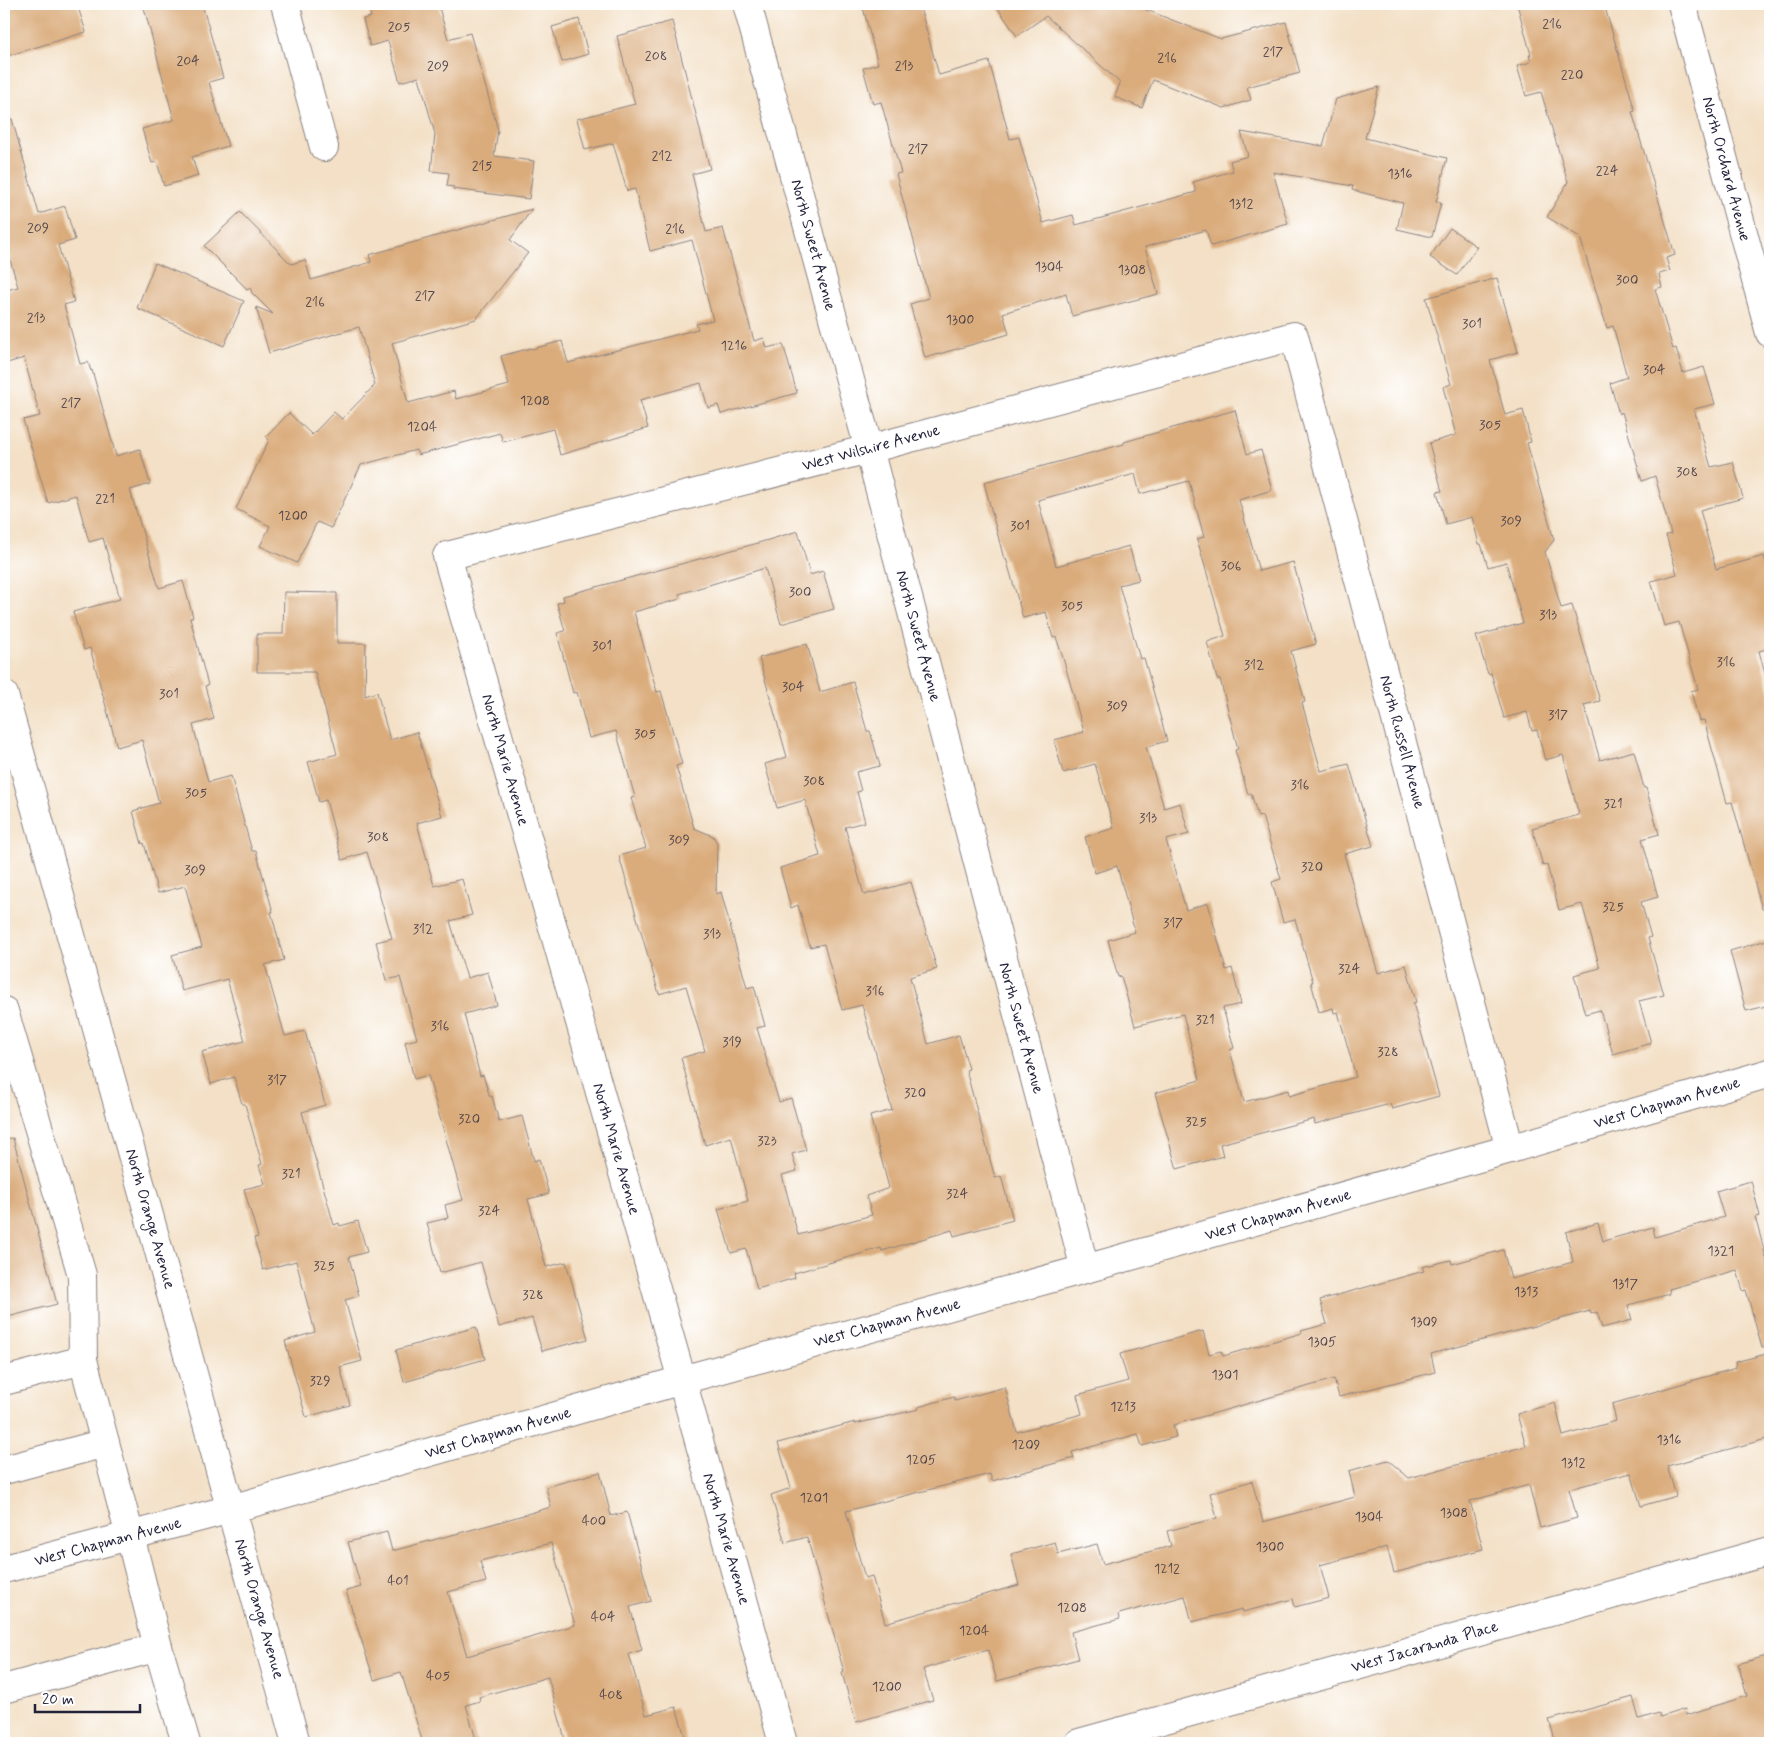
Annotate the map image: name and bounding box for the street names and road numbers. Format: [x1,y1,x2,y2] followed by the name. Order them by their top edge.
[1697,94,1755,244] street label: North Orchard Avenue
[785,177,841,313] street label: North Sweet Avenue
[800,419,943,477] street label: West Wilshire Avenue
[890,568,946,704] street label: North Sweet Avenue
[1374,673,1430,811] street label: North Russell Avenue
[476,692,534,828] street label: North Marie Avenue
[993,960,1049,1096] street label: North Sweet Avenue
[1591,1072,1743,1134] street label: West Chapman Avenue
[587,1081,645,1217] street label: North Marie Avenue
[119,1146,180,1292] street label: North Orange Avenue
[1202,1184,1354,1246] street label: West Chapman Avenue
[811,1293,963,1353] street label: West Chapman Avenue
[422,1402,574,1464] street label: West Chapman Avenue
[697,1471,755,1607] street label: North Marie Avenue
[32,1512,184,1572] street label: West Chapman Avenue
[228,1536,289,1682] street label: North Orange Avenue
[1349,1616,1501,1678] street label: West Jacaranda Place

